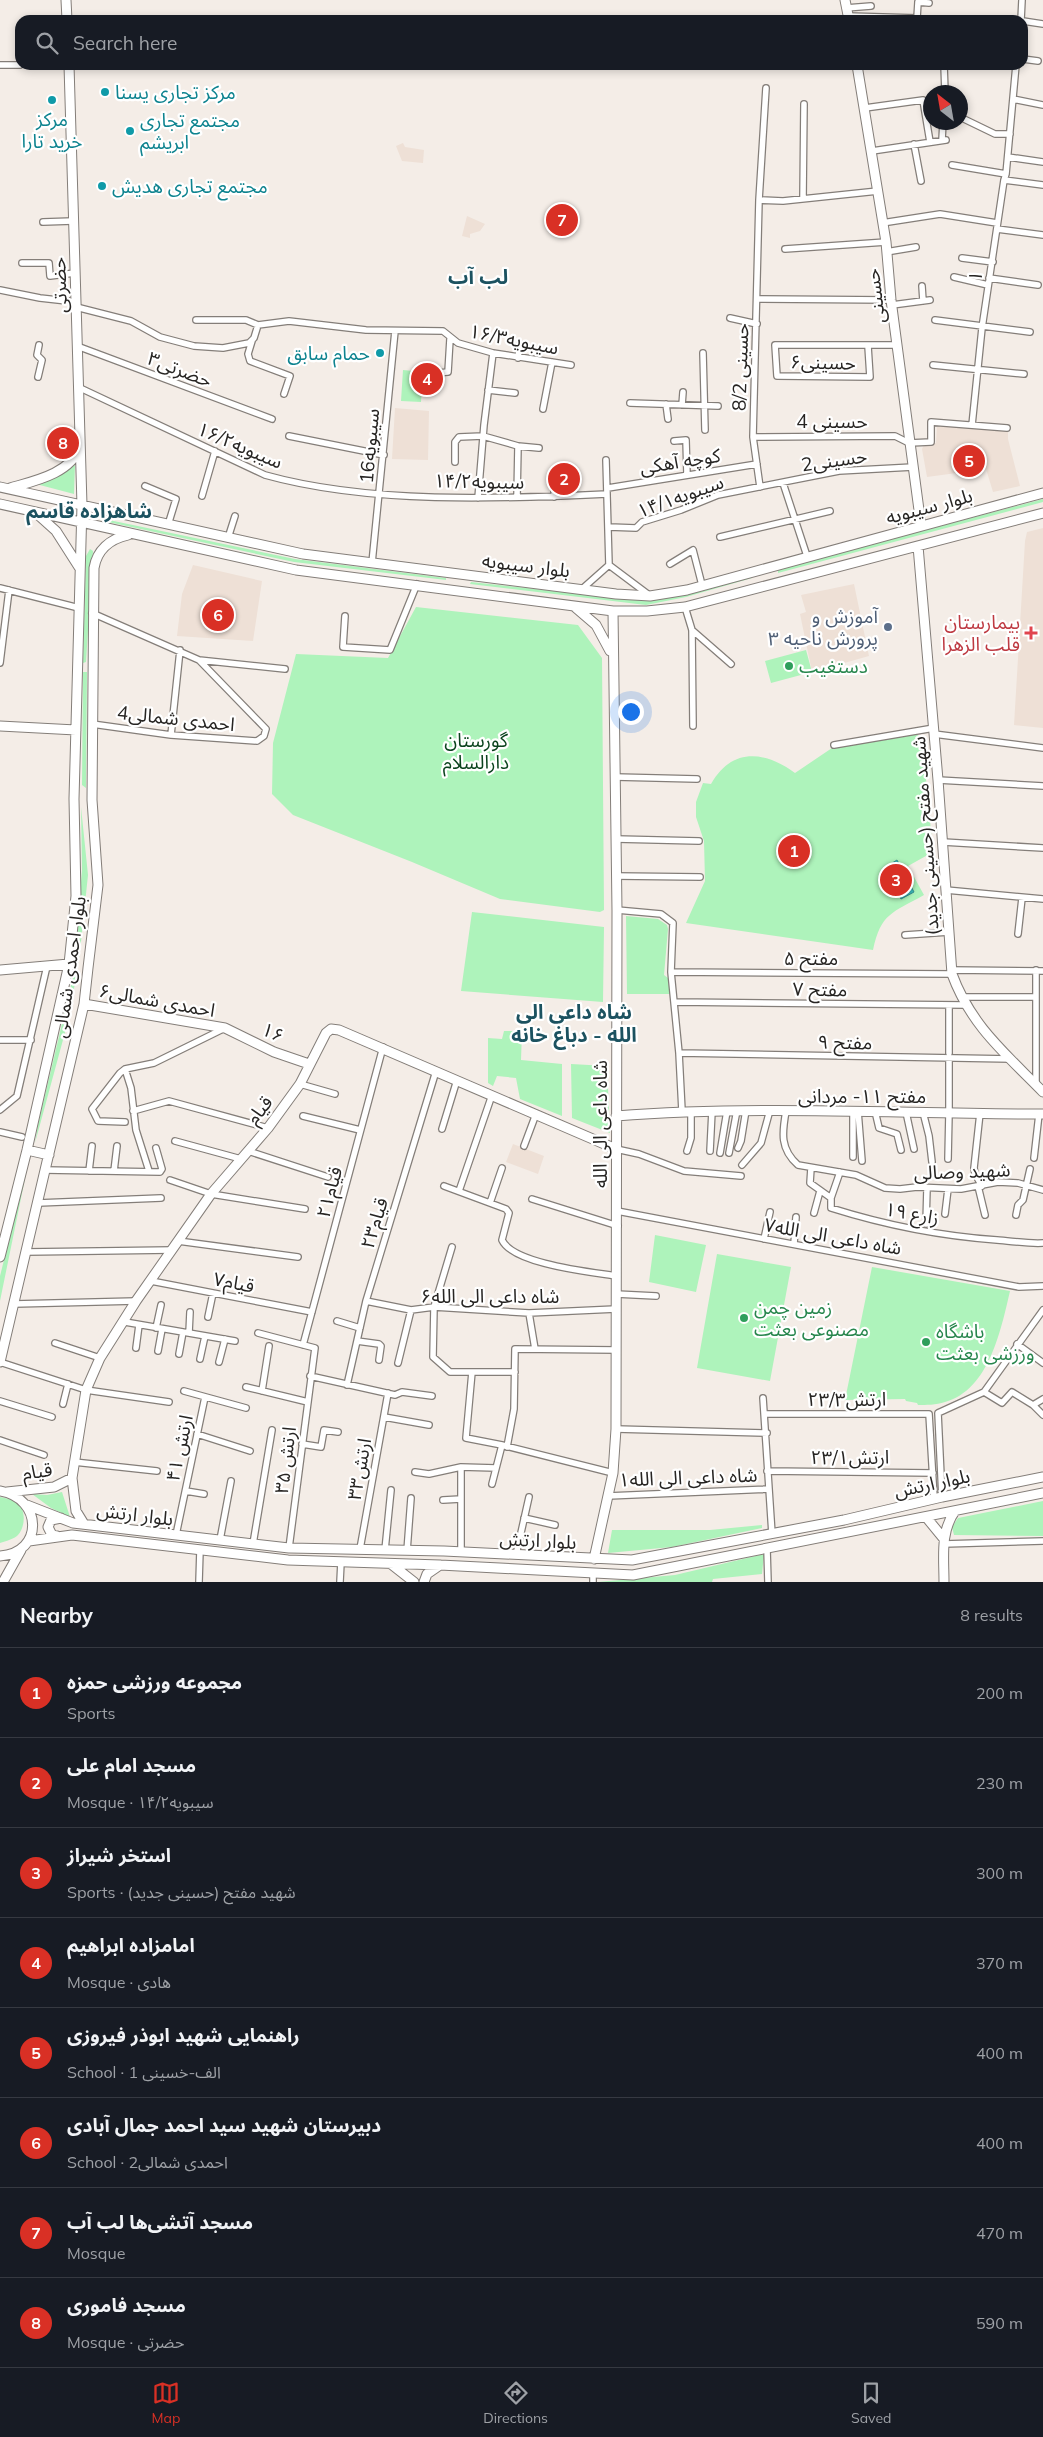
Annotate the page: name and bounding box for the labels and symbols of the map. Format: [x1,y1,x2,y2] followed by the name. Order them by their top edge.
[115,80,236,104] place label: مرکز تجاری یسنا
[923,85,968,130] north arrow
[99,86,111,98] marker: مرکز تجاری یسنا
[46,94,58,106] marker: مرکز خرید تارا
[21,107,83,153] place label: مرکز خرید تارا
[140,108,240,157] place label: مجتمع تجاری ابریشم
[124,125,136,137] marker: مجتمع تجاری ابریشم
[112,174,268,201] place label: مجتمع تجاری هدیش
[96,180,108,192] marker: مجتمع تجاری هدیش
[546,201,578,239] pin: 7
[46,257,72,313] street label: حضرتی
[448,264,508,289] district label: لب آب
[860,267,890,325] street label: حسینی
[962,268,988,284] street label: ۱
[467,319,561,359] street label: سیبویه۱۶/۳
[726,323,754,411] street label: 8/2 حسینی
[287,341,370,368] place label: حمام سابق
[145,346,215,392] street label: حضرتی۳
[374,347,386,359] marker: حمام سابق
[790,349,856,375] street label: حسینی۶
[411,360,443,398] pin: 4
[354,407,384,485] street label: سیبویه16
[796,409,868,433] street label: حسینی 4
[194,416,286,474] street label: سیبویه۱۶/۲
[47,424,79,462] pin: 8
[953,442,985,480] pin: 5
[638,443,723,480] street label: کوچه آهکی
[799,444,869,476] street label: حسینی2
[548,460,580,498] pin: 2
[434,468,524,494] street label: سیبویه۱۴/۲
[633,469,727,523] street label: سیبویه۱۴/۱
[883,483,975,529] street label: بلوار سیبویه
[26,498,152,526] district label: شاهزاده قاسم
[481,548,571,582] street label: بلوار سیبویه
[202,596,234,634] pin: 6
[768,604,879,651] place label: آموزش و پرورش ناحیه ۳
[941,610,1020,656] place label: بیمارستان قلب الزهرا
[882,621,894,633] marker: آموزش و پرورش ناحیه ۳
[1024,626,1038,640] marker: بیمارستان قلب الزهرا
[799,654,868,678] place label: دستغیب
[783,660,795,672] marker: دستغیب
[618,699,644,725] your location
[116,700,236,736] street label: 4احمدی شمالی
[443,728,509,777] park label: گورستان دارالسلام
[906,735,947,936] street label: شهید مفتح (حسینی جدید)
[778,832,810,870] pin: 1
[880,861,912,899] pin: 3
[47,895,91,1039] street label: بلوار احمدی شمالی
[784,946,838,973] street label: مفتح ۵
[792,977,848,1004] street label: مفتح ۷
[97,978,217,1022] street label: احمدی شمالی۶
[511,999,637,1050] district label: شاه داعی الی الله - دباغ خانه
[258,1017,288,1047] street label: ۱۶
[817,1030,873,1057] street label: مفتح ۹
[588,1060,612,1188] street label: شاه داعی الی الله
[798,1084,926,1111] street label: مفتح ۱۱- مردانی
[240,1091,280,1131] street label: قیام
[913,1157,1011,1185] street label: شهید وصالی
[311,1164,350,1221] street label: قیام۲۱
[355,1195,396,1252] street label: قیام۲۳
[883,1196,941,1232] street label: ۱۹ زارع
[763,1212,903,1260] street label: شاه داعی الی الله۷
[211,1266,257,1301] street label: قیام۷
[421,1284,559,1308] street label: شاه داعی الی الله۶
[754,1295,869,1341] place label: زمین چمن مصنوعی بعثت
[738,1312,750,1324] marker: زمین چمن مصنوعی بعثت
[936,1319,1035,1365] place label: باشگاه ورزشی بعثت
[920,1336,932,1348] marker: باشگاه ورزشی بعثت
[808,1387,886,1411] street label: ۲۳/۳ارتش
[160,1413,198,1483] street label: ارتش ۴۱
[269,1425,301,1495] street label: ارتش ۳۵
[342,1436,376,1502] street label: ارتش۳۳
[811,1445,889,1469] street label: ۲۳/۱ارتش
[20,1457,54,1488] street label: قیام
[618,1463,758,1491] street label: شاه داعی الی الله۱
[892,1463,972,1503] street label: بلوار ارتش
[95,1497,175,1531] street label: بلوار ارتش
[499,1526,577,1554] street label: بلوار ارتش

